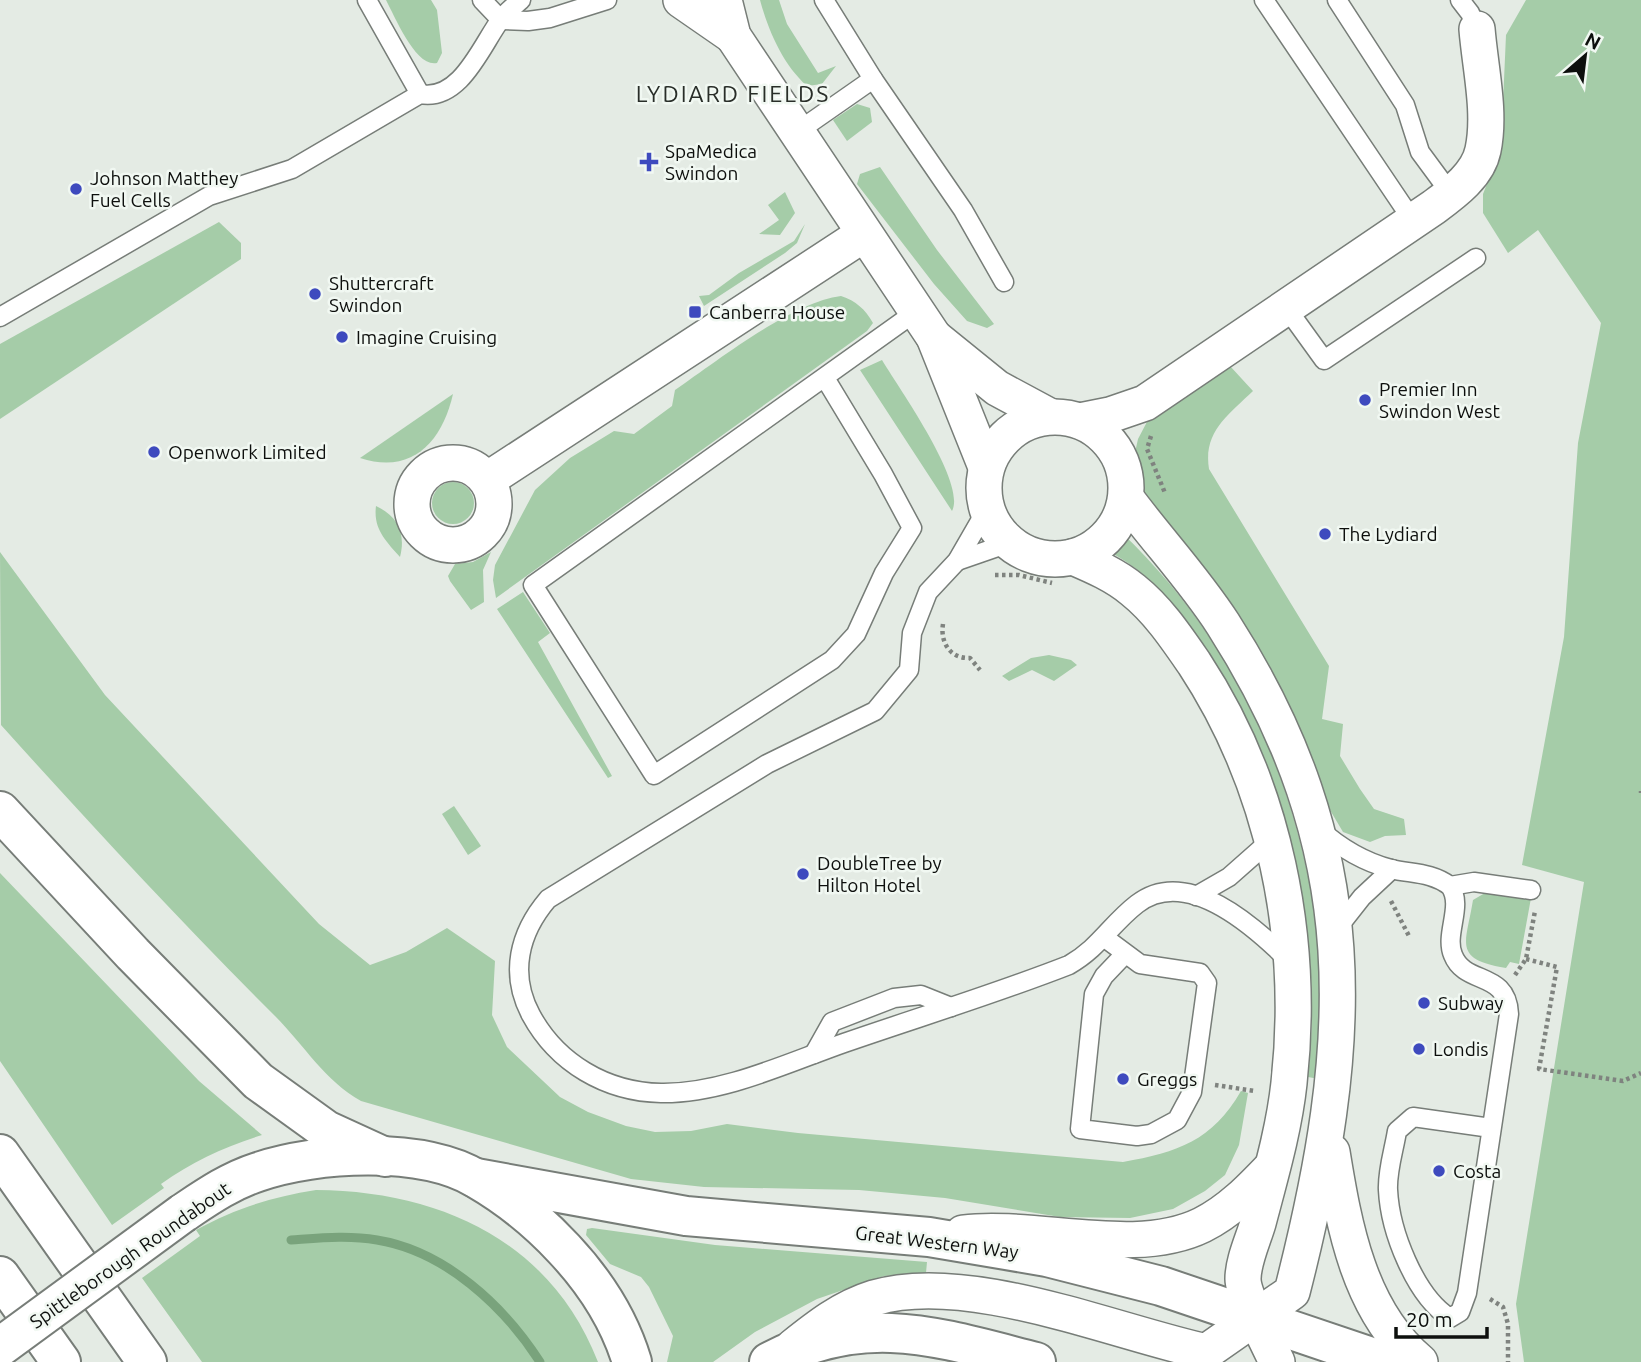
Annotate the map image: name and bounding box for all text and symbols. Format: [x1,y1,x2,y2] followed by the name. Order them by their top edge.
[1550,21,1620,91] north arrow
[1582,28,1604,54] text: N
[636,81,830,106] district label: LYDIARD FIELDS
[665,140,757,184] place label: SpaMedica Swindon
[639,152,659,172] marker: SpaMedica Swindon
[90,167,238,211] place label: Johnson Matthey Fuel Cells
[68,181,84,197] marker: Johnson Matthey Fuel Cells
[329,272,434,316] place label: Shuttercraft Swindon
[307,286,323,302] marker: Shuttercraft Swindon
[709,301,845,323] place label: Canberra House
[687,304,703,320] marker: Canberra House
[356,326,497,348] place label: Imagine Cruising
[334,329,350,345] marker: Imagine Cruising
[1379,378,1501,422] place label: Premier Inn Swindon West
[1357,392,1373,408] marker: Premier Inn Swindon West
[168,441,327,463] place label: Openwork Limited
[146,444,162,460] marker: Openwork Limited
[1339,523,1438,545] place label: The Lydiard
[1317,526,1333,542] marker: The Lydiard
[817,852,942,896] place label: DoubleTree by Hilton Hotel
[795,866,811,882] marker: DoubleTree by Hilton Hotel
[1438,992,1504,1014] place label: Subway
[1416,995,1432,1011] marker: Subway
[1433,1038,1489,1060] place label: Londis
[1411,1041,1427,1057] marker: Londis
[1137,1068,1197,1090] place label: Greggs
[1115,1071,1131,1087] marker: Greggs
[1453,1160,1501,1182] place label: Costa
[1431,1163,1447,1179] marker: Costa
[26,1177,235,1333] street label: Spittleborough Roundabout
[854,1221,1020,1263] street label: Great Western Way
[1396,1296,1487,1340] scale bar
[1406,1307,1453,1331] text: 20 m

